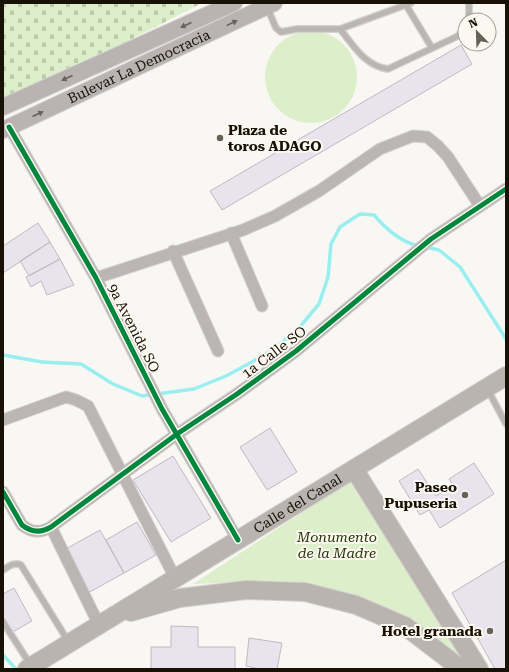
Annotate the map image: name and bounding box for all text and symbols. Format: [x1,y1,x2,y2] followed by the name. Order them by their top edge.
[457,12,497,52] north arrow
[467,15,480,31] text: N
[227,20,238,26] one-way arrow
[180,22,191,28] one-way arrow
[65,26,213,107] street label: Bulevar La Democracia
[62,75,73,81] one-way arrow
[33,111,44,117] one-way arrow
[228,122,321,154] place label: Plaza de toros ADAGO
[215,133,225,143] marker: Plaza de toros ADAGO
[105,281,163,375] street label: 9a Avenida SO
[239,323,309,381] street label: 1a Calle SO
[250,470,345,537] street label: Calle del Canal
[384,479,458,511] place label: Paseo Pupuseria
[460,490,470,500] marker: Paseo Pupuseria
[296,529,377,561] park label: Monumento de la Madre
[382,623,483,639] place label: Hotel granada
[485,626,495,636] marker: Hotel granada

